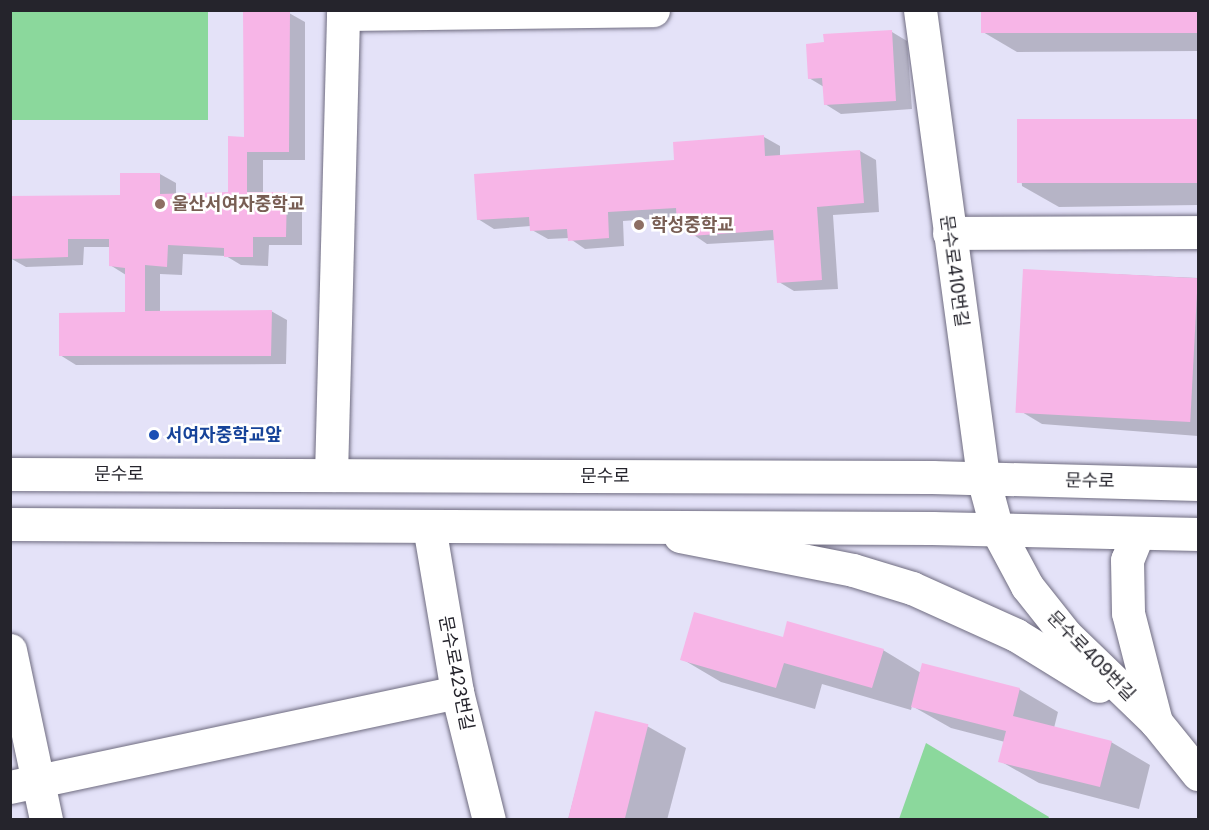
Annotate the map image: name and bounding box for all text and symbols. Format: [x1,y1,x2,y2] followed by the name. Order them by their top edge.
[172,193,304,215] place label: 울산서여자중학교
[153,197,167,211] marker: 울산서여자중학교
[651,214,734,236] place label: 학성중학교
[935,214,973,328] street label: 문수로410번길
[632,218,646,232] marker: 학성중학교
[166,424,282,446] place label: 서여자중학교앞
[147,428,161,442] marker: 서여자중학교앞
[94,463,144,485] street label: 문수로
[580,465,630,487] street label: 문수로
[1065,470,1115,492] street label: 문수로
[1043,606,1139,706] street label: 문수로409번길
[434,614,478,732] street label: 문수로423번길

